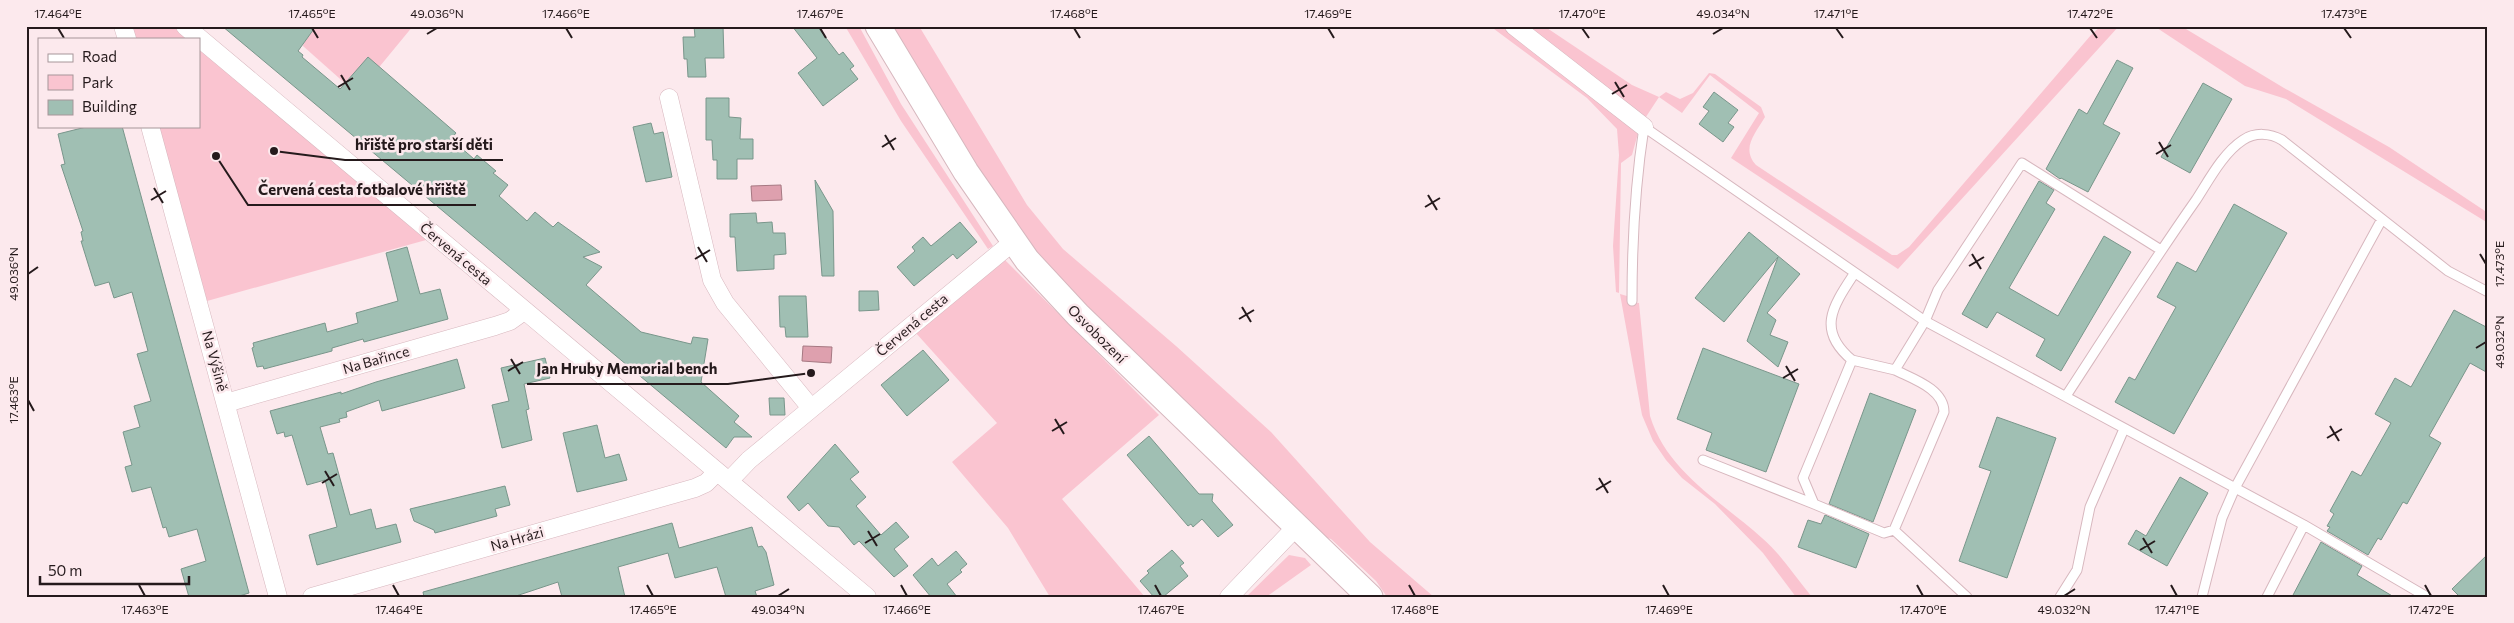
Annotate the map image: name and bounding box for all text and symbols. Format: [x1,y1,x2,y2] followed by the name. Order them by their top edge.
[34,6,82,20] text: 17.464°E
[288,6,336,20] text: 17.465°E
[410,6,464,20] text: 49.036°N
[542,6,590,20] text: 17.466°E
[797,6,843,20] text: 17.467°E
[1050,6,1098,20] text: 17.468°E
[1304,6,1352,20] text: 17.469°E
[1558,6,1606,20] text: 17.470°E
[1696,6,1750,20] text: 49.034°N
[1814,6,1858,20] text: 17.471°E
[2067,6,2113,20] text: 17.472°E
[2321,6,2367,20] text: 17.473°E
[38,38,200,128] legend
[82,47,117,65] text: Road
[82,73,113,91] text: Park
[82,97,137,115] text: Building
[345,130,503,160] callout: hřiště pro starší děti
[355,135,493,153] text: hřiště pro starší děti
[248,175,476,205] callout: Červená cesta fotbalové hřiště
[258,179,466,198] text: Červená cesta fotbalové hřiště
[417,219,496,289] street label: Červená cesta
[2492,241,2506,287] text: 17.473°E
[6,247,20,301] text: 49.036°N
[872,290,951,360] street label: Červená cesta
[1065,301,1130,367] street label: Osvobození
[2492,316,2506,368] text: 49.032°N
[199,329,232,393] street label: Na Výšině
[341,342,411,377] street label: Na Bařince
[527,354,728,384] callout: Jan Hruby Memorial bench
[537,359,717,377] text: Jan Hruby Memorial bench
[6,376,20,424] text: 17.463°E
[488,523,545,554] street label: Na Hrázi
[40,553,189,585] scale bar
[48,561,82,579] text: 50 m
[121,602,169,616] text: 17.463°E
[375,602,423,616] text: 17.464°E
[629,602,677,616] text: 17.465°E
[751,602,805,616] text: 49.034°N
[883,602,931,616] text: 17.466°E
[1138,602,1184,616] text: 17.467°E
[1391,602,1439,616] text: 17.468°E
[1645,602,1693,616] text: 17.469°E
[1899,602,1947,616] text: 17.470°E
[2038,602,2090,616] text: 49.032°N
[2155,602,2199,616] text: 17.471°E
[2408,602,2454,616] text: 17.472°E

